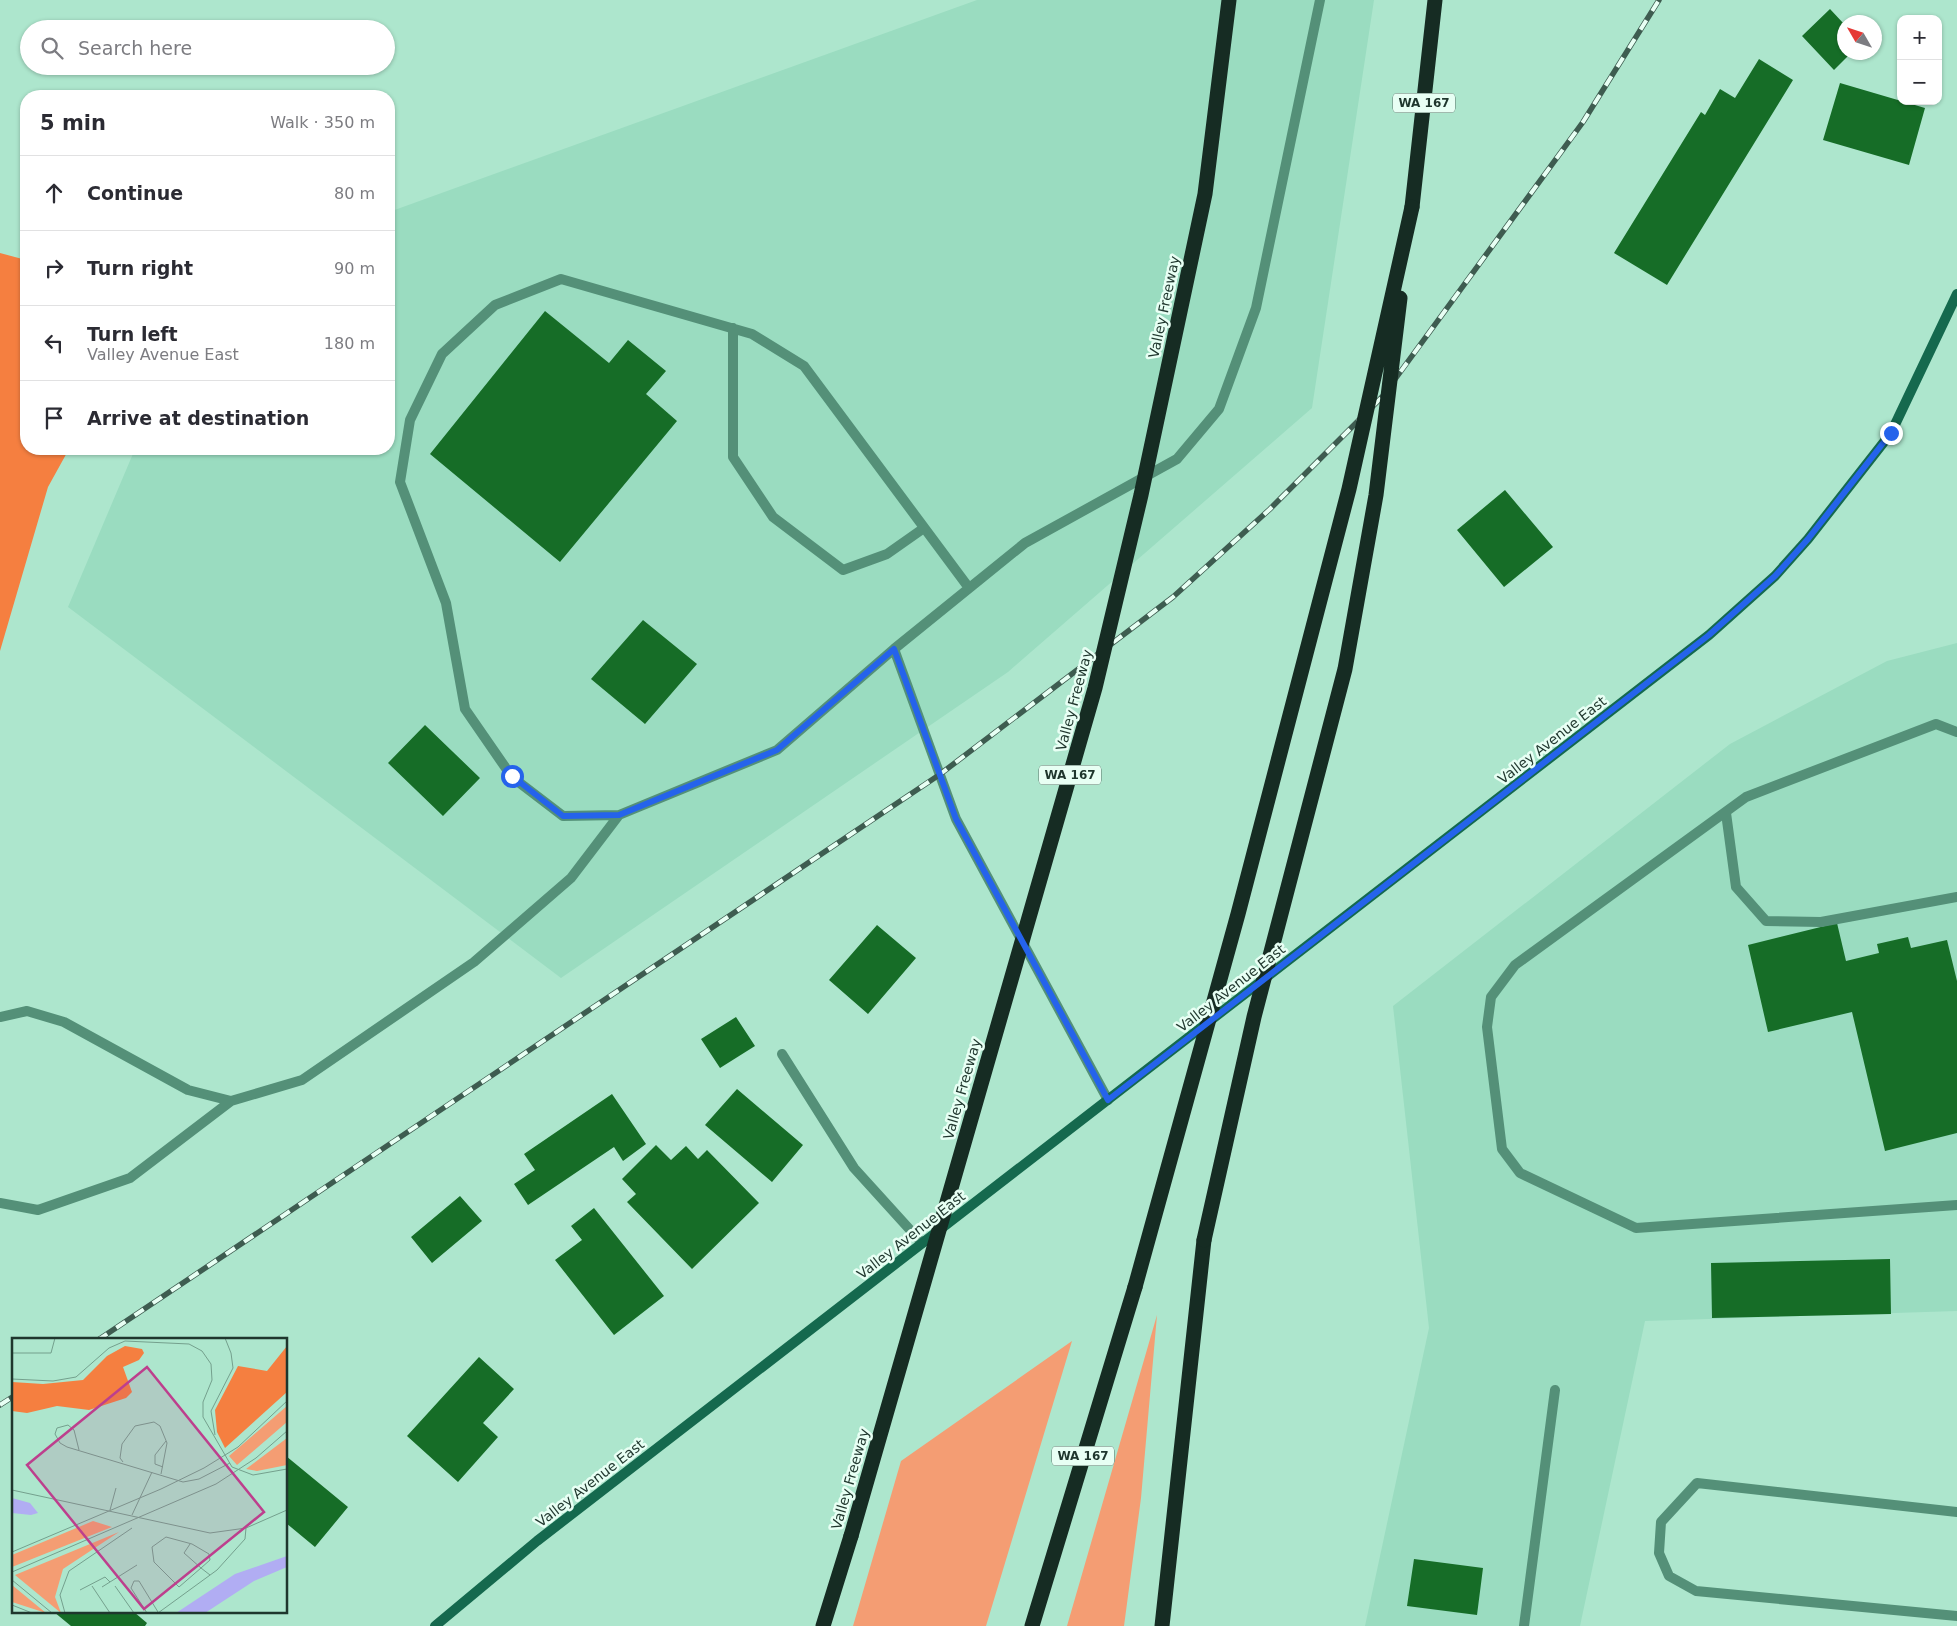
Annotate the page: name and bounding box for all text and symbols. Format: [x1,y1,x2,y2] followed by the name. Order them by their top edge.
[1837,15,1882,60] north arrow
[1897,15,1942,105] map controls
[1897,15,1942,60] button: +
[20,20,395,75] search box
[38,34,66,62] icon: search
[78,37,192,59] text: Search here
[1897,60,1942,105] button: −
[1393,94,1455,112] road number: WA 167
[40,111,106,135] text: 5 min
[270,113,375,132] text: Walk · 350 m
[40,179,68,207] icon: ahead
[87,182,183,204] text: Continue
[334,184,375,203] text: 80 m
[40,254,68,282] icon: right
[1145,254,1183,360] street label: Valley Freeway
[87,257,193,279] text: Turn right
[334,259,375,278] text: 90 m
[87,323,178,345] text: Turn left
[40,329,68,357] icon: left
[324,334,375,353] text: 180 m
[87,345,239,364] text: Valley Avenue East
[40,404,68,432] icon: arrive
[87,407,309,429] text: Arrive at destination
[1880,422,1903,445] route end
[1053,648,1095,752] street label: Valley Freeway
[1495,692,1610,787] street label: Valley Avenue East
[501,765,524,788] route start
[1039,766,1101,784] road number: WA 167
[1174,940,1289,1035] street label: Valley Avenue East
[940,1037,984,1141] street label: Valley Freeway
[854,1187,969,1282] street label: Valley Avenue East
[12,1338,288,1614] inset map
[828,1427,872,1531] street label: Valley Freeway
[533,1435,648,1530] street label: Valley Avenue East
[1052,1446,1114,1465] road number: WA 167

